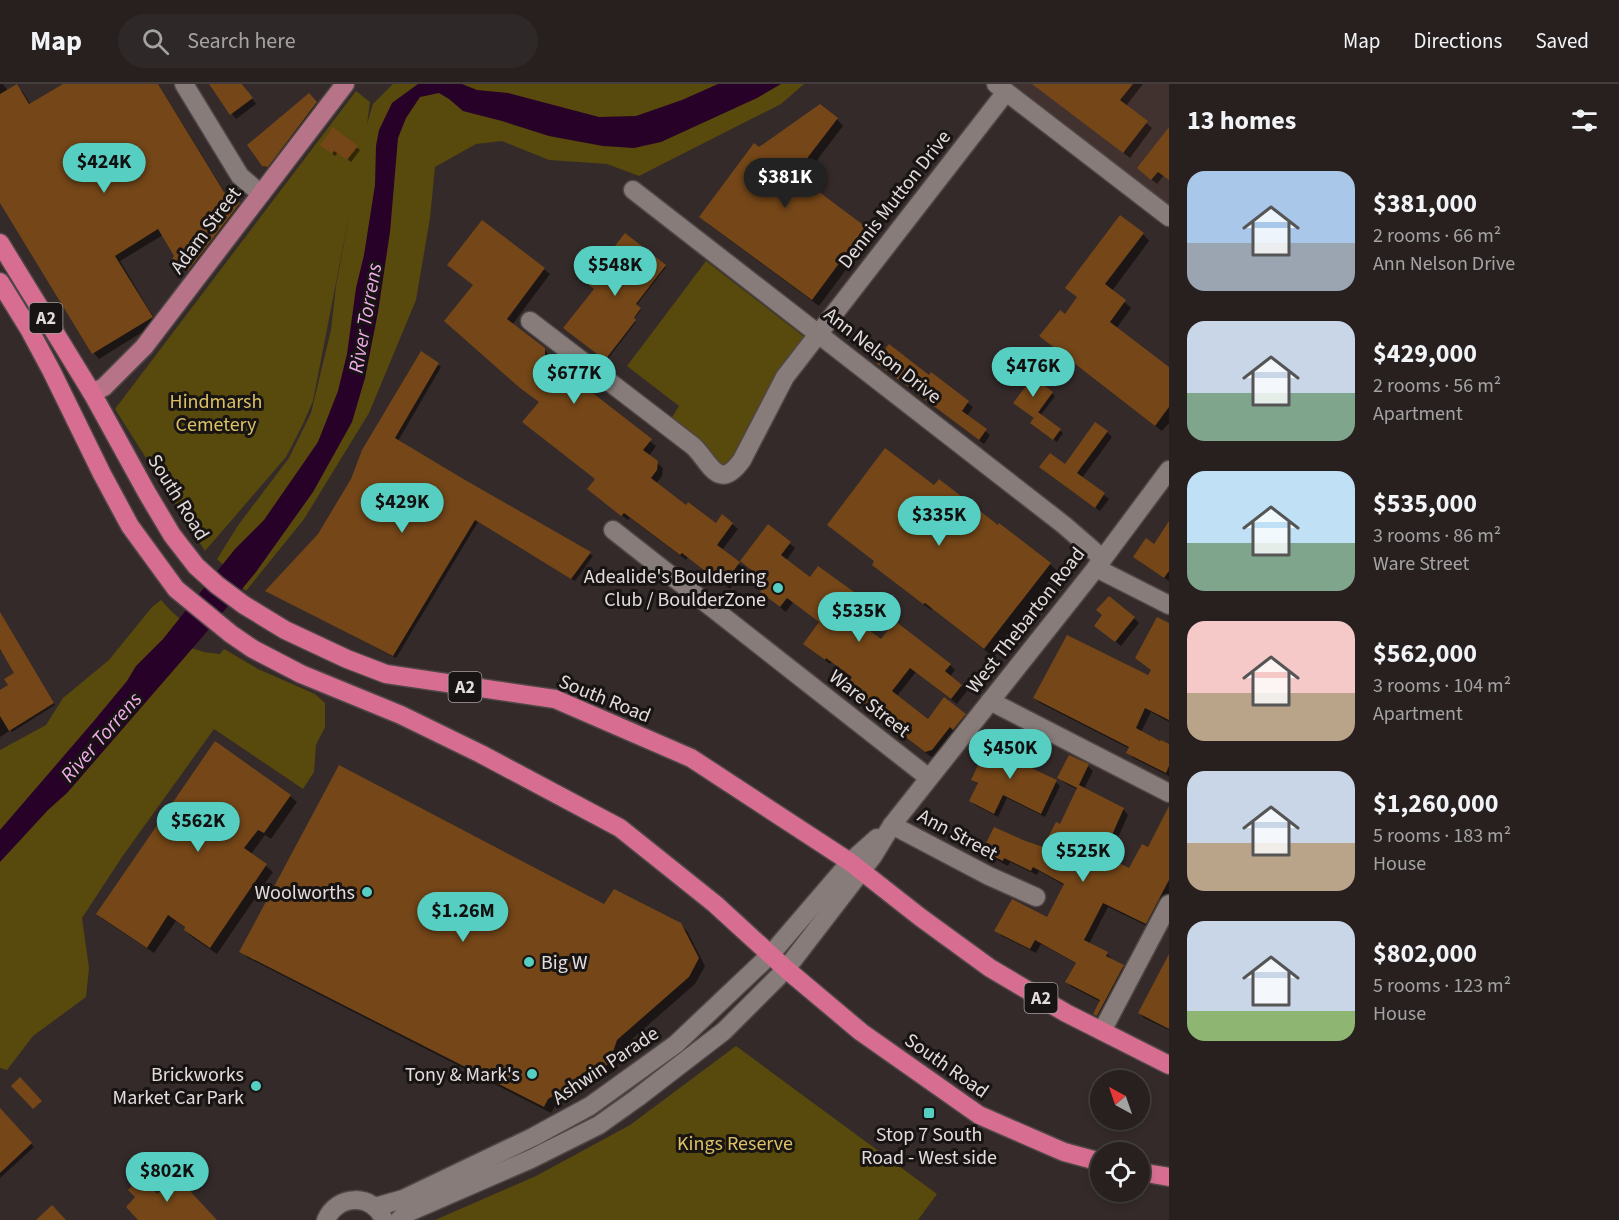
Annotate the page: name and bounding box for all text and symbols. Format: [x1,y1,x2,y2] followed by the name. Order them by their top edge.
[118,14,538,68] search box
[30,21,82,61] text: Map
[139,25,172,58] icon: search
[187,25,296,57] text: Search here
[1343,26,1381,56] text: Map
[1414,26,1502,56] text: Directions
[1535,26,1589,56] text: Saved
[1187,102,1296,139] text: 13 homes
[1568,104,1601,137] icon: filters
[832,124,958,275] street label: Dennis Mutton Drive
[62,143,146,194] pin: $424K
[77,148,131,176] text: $424K
[743,158,827,209] pin: $381K
[758,163,812,191] text: $381K
[164,181,248,280] street label: Adam Street
[1373,185,1477,222] text: $381,000
[1235,195,1307,267] icon: home
[1373,222,1501,250] text: 2 rooms · 66 m²
[573,246,657,297] pin: $548K
[1373,250,1515,278] text: Ann Nelson Drive
[588,251,642,279] text: $548K
[341,261,389,375] water label: River Torrens
[818,301,947,411] street label: Ann Nelson Drive
[30,303,63,333] road number: A2
[1373,335,1477,372] text: $429,000
[1235,345,1307,417] icon: home
[991,347,1075,398] pin: $476K
[1006,352,1060,380] text: $476K
[532,354,616,405] pin: $677K
[547,359,601,387] text: $677K
[1373,372,1501,400] text: 2 rooms · 56 m²
[170,388,262,439] park label: Hindmarsh Cemetery
[1373,400,1463,428] text: Apartment
[141,449,216,546] street label: South Road
[360,483,444,534] pin: $429K
[1373,485,1477,522] text: $535,000
[375,488,429,516] text: $429K
[1235,495,1307,567] icon: home
[897,496,981,547] pin: $335K
[912,501,966,529] text: $335K
[1373,522,1501,550] text: 3 rooms · 86 m²
[960,542,1092,700] street label: West Thebarton Road
[1373,550,1469,578] text: Ware Street
[584,563,766,614] place label: Adealide's Bouldering Club / BoulderZone
[771,581,785,595] marker: Adealide's Bouldering Club / BoulderZone
[817,592,901,643] pin: $535K
[832,597,886,625] text: $535K
[1373,635,1477,672] text: $562,000
[1235,645,1307,717] icon: home
[823,663,916,745] street label: Ware Street
[554,668,655,730] street label: South Road
[448,672,482,702] road number: A2
[1373,672,1511,700] text: 3 rooms · 104 m²
[53,685,149,789] water label: River Torrens
[1373,700,1463,728] text: Apartment
[968,729,1052,780] pin: $450K
[983,734,1037,762] text: $450K
[1373,785,1498,822] text: $1,260,000
[1235,795,1307,867] icon: home
[156,802,240,853] pin: $562K
[913,802,1003,868] street label: Ann Street
[171,807,225,835] text: $562K
[1373,822,1511,850] text: 5 rooms · 183 m²
[1041,832,1125,883] pin: $525K
[1056,837,1110,865] text: $525K
[1373,850,1426,878] text: House
[254,879,355,907] place label: Woolworths
[360,885,374,899] marker: Woolworths
[414,892,512,943] pin: $1.26M
[431,897,495,925] text: $1.26M
[1373,935,1477,972] text: $802,000
[1235,945,1307,1017] icon: home
[541,949,588,977] place label: Big W
[522,955,536,969] marker: Big W
[1373,972,1511,1000] text: 5 rooms · 123 m²
[1024,983,1058,1013] road number: A2
[1373,1000,1426,1028] text: House
[547,1020,664,1112] street label: Ashwin Parade
[899,1027,994,1105] street label: South Road
[113,1061,244,1112] place label: Brickworks Market Car Park
[405,1061,520,1089] place label: Tony & Mark's
[525,1067,539,1081] marker: Tony & Mark's
[1090,1070,1150,1130] north arrow
[1090,1070,1150,1202] map controls
[249,1079,263,1093] marker: Brickworks Market Car Park
[922,1106,936,1120] marker: Stop 7 South Road - West side
[861,1121,997,1172] place label: Stop 7 South Road - West side
[677,1130,793,1158] park label: Kings Reserve
[1090,1142,1150,1202] button: locate
[125,1152,209,1203] pin: $802K
[140,1157,194,1185] text: $802K

